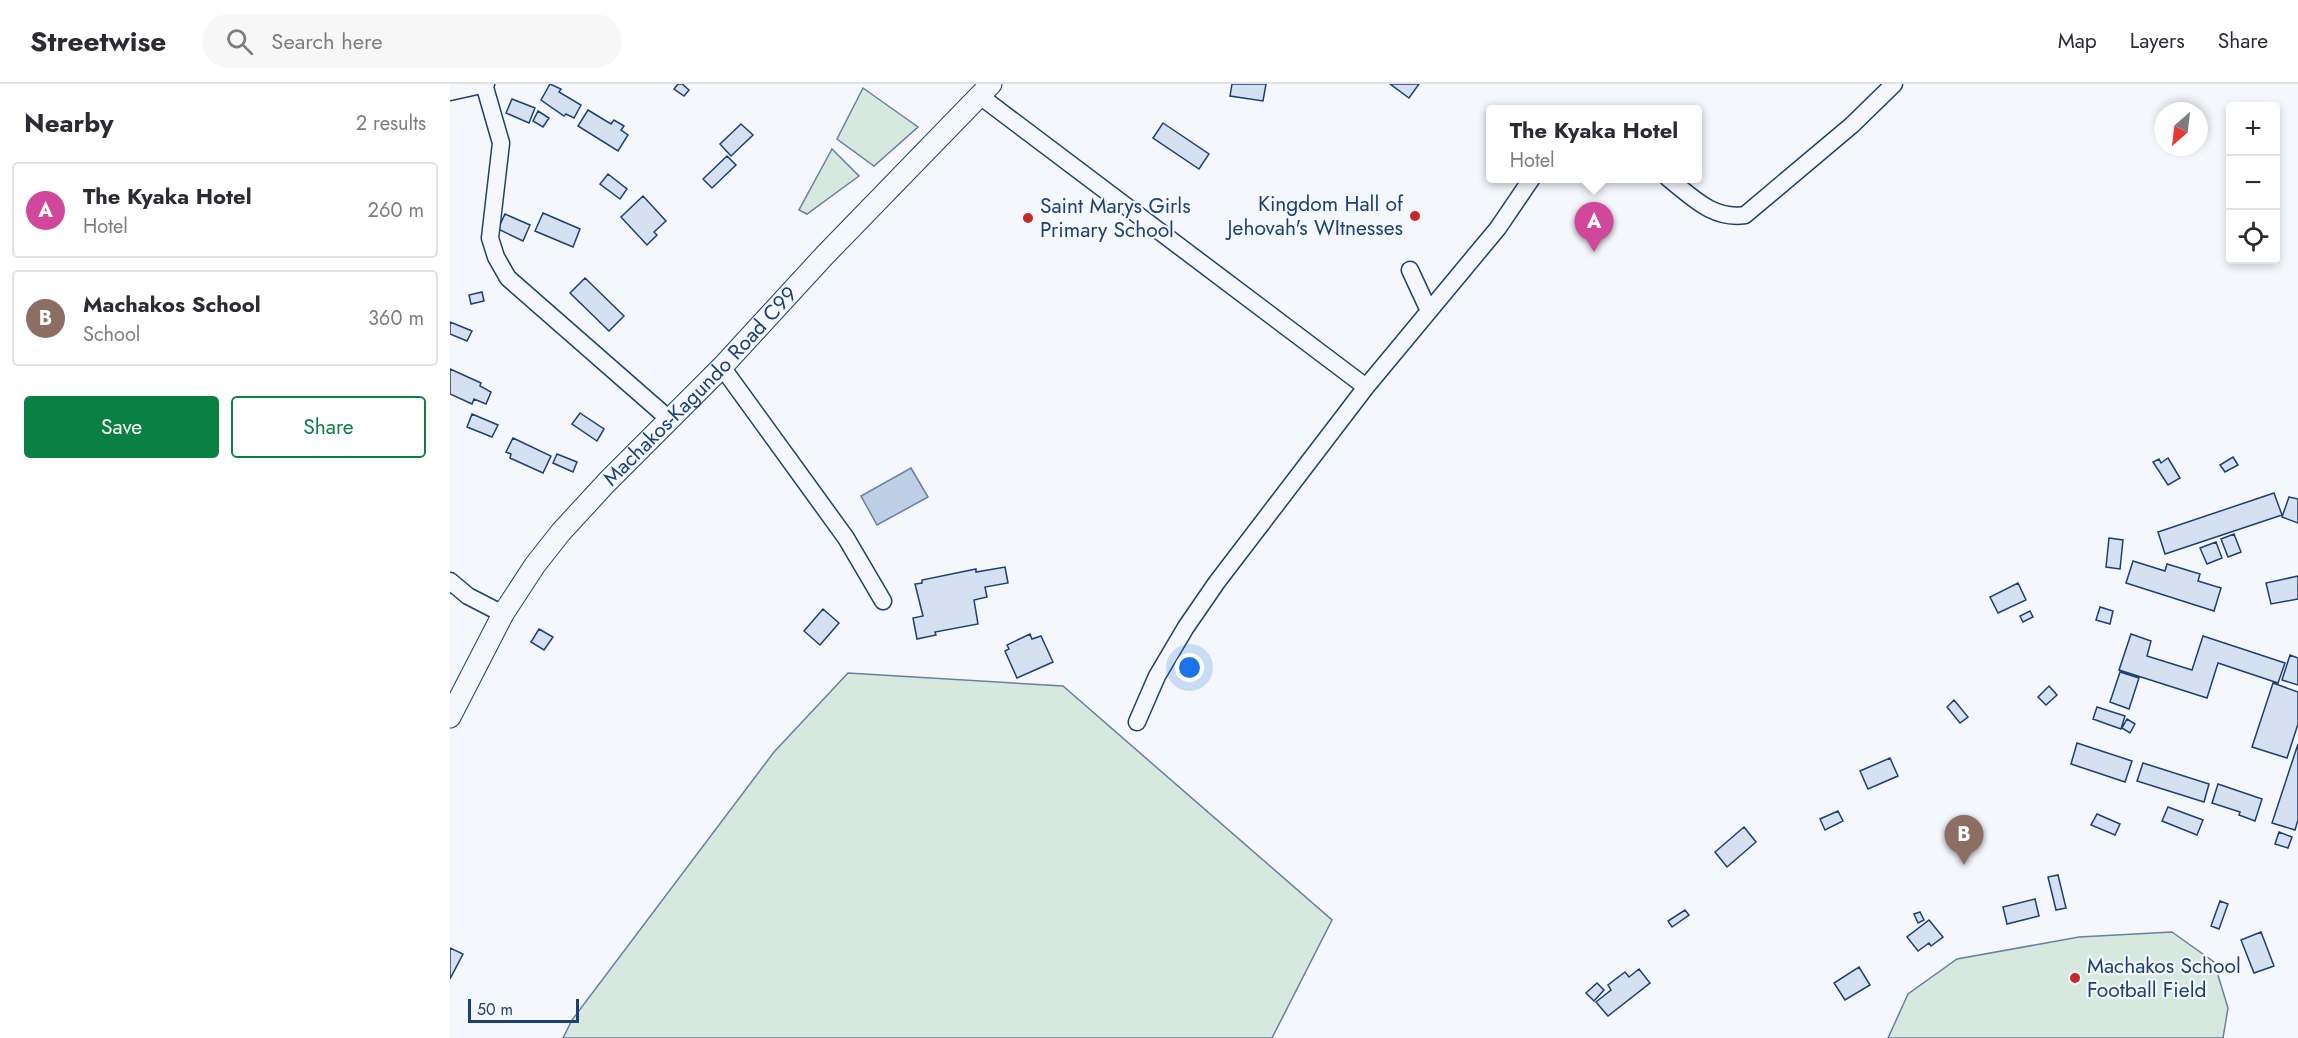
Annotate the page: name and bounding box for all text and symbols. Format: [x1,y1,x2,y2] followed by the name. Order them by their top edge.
[202,14,622,68] search box
[30,21,166,62] text: Streetwise
[223,25,256,58] icon: search
[271,25,383,57] text: Search here
[2058,26,2097,56] text: Map
[2130,26,2185,56] text: Layers
[2218,26,2268,56] text: Share
[2154,102,2208,156] north arrow
[2226,102,2280,264] map controls
[2226,102,2280,156] button: +
[24,104,113,142] text: Nearby
[1486,105,1702,183] popup
[356,109,426,138] text: 2 results
[1510,114,1678,146] text: The Kyaka Hotel
[1510,146,1555,175] text: Hotel
[2226,156,2280,210] button: −
[83,180,252,212] text: The Kyaka Hotel
[1225,189,1404,243] place label: Kingdom Hall of Jehovah's WItnesses
[1040,191,1191,245] place label: Saint Marys Girls Primary School
[38,196,53,225] text: A
[368,196,424,225] text: 260 m
[1574,202,1614,252] pin: A
[1408,209,1422,223] marker: Kingdom Hall of Jehovah's WItnesses
[2226,210,2280,264] button: locate
[1021,211,1035,225] marker: Saint Marys Girls Primary School
[83,212,128,241] text: Hotel
[596,280,804,493] street label: Machakos-Kagundo Road C99
[83,288,261,320] text: Machakos School
[39,304,52,333] text: B
[368,304,424,333] text: 360 m
[83,320,140,349] text: School
[24,396,219,458] button: Save
[231,396,426,458] button: Share
[1175,653,1204,682] your location
[1944,816,1984,865] pin: B
[2087,951,2241,1005] place label: Machakos School Football Field
[2068,971,2082,985] marker: Machakos School Football Field
[468,996,579,1024] scale bar
[477,998,513,1021] text: 50 m

